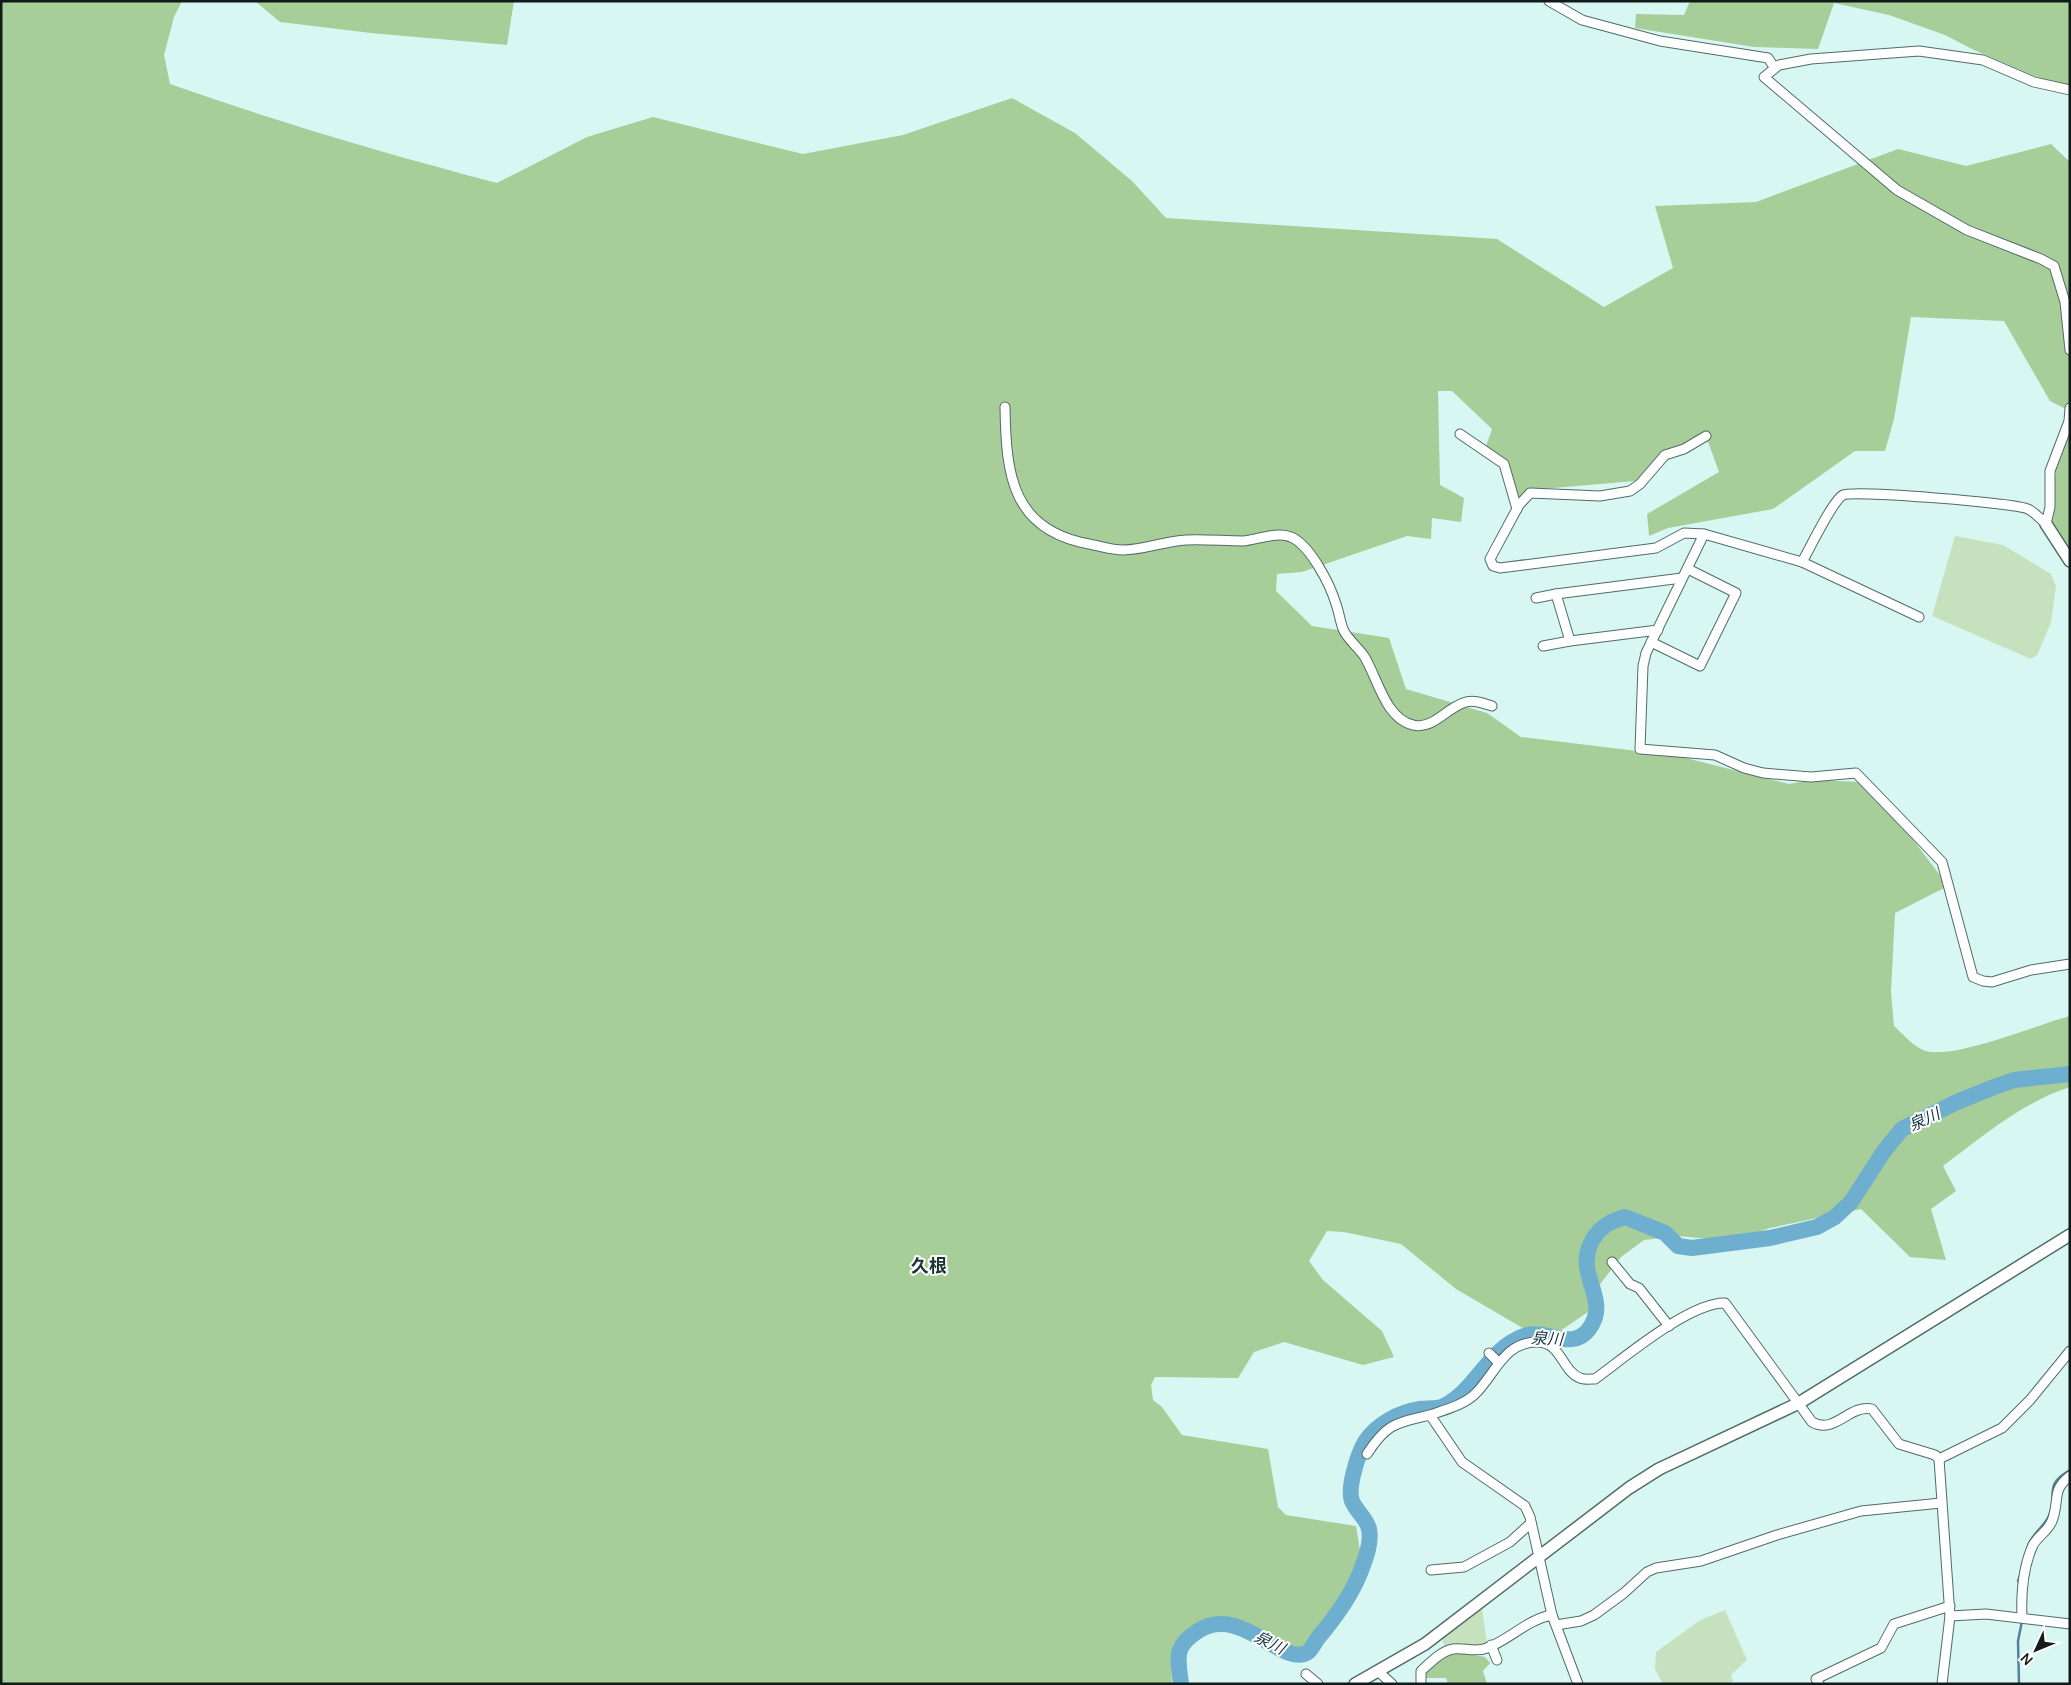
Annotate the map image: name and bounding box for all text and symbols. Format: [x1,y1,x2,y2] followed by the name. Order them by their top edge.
[1905,1101,1945,1136] water label: 泉川
[911,1253,947,1277] district label: 久根
[1530,1326,1566,1350] water label: 泉川
[1251,1625,1291,1660] water label: 泉川
[2011,1625,2061,1675] north arrow
[2016,1649,2037,1670] text: N

